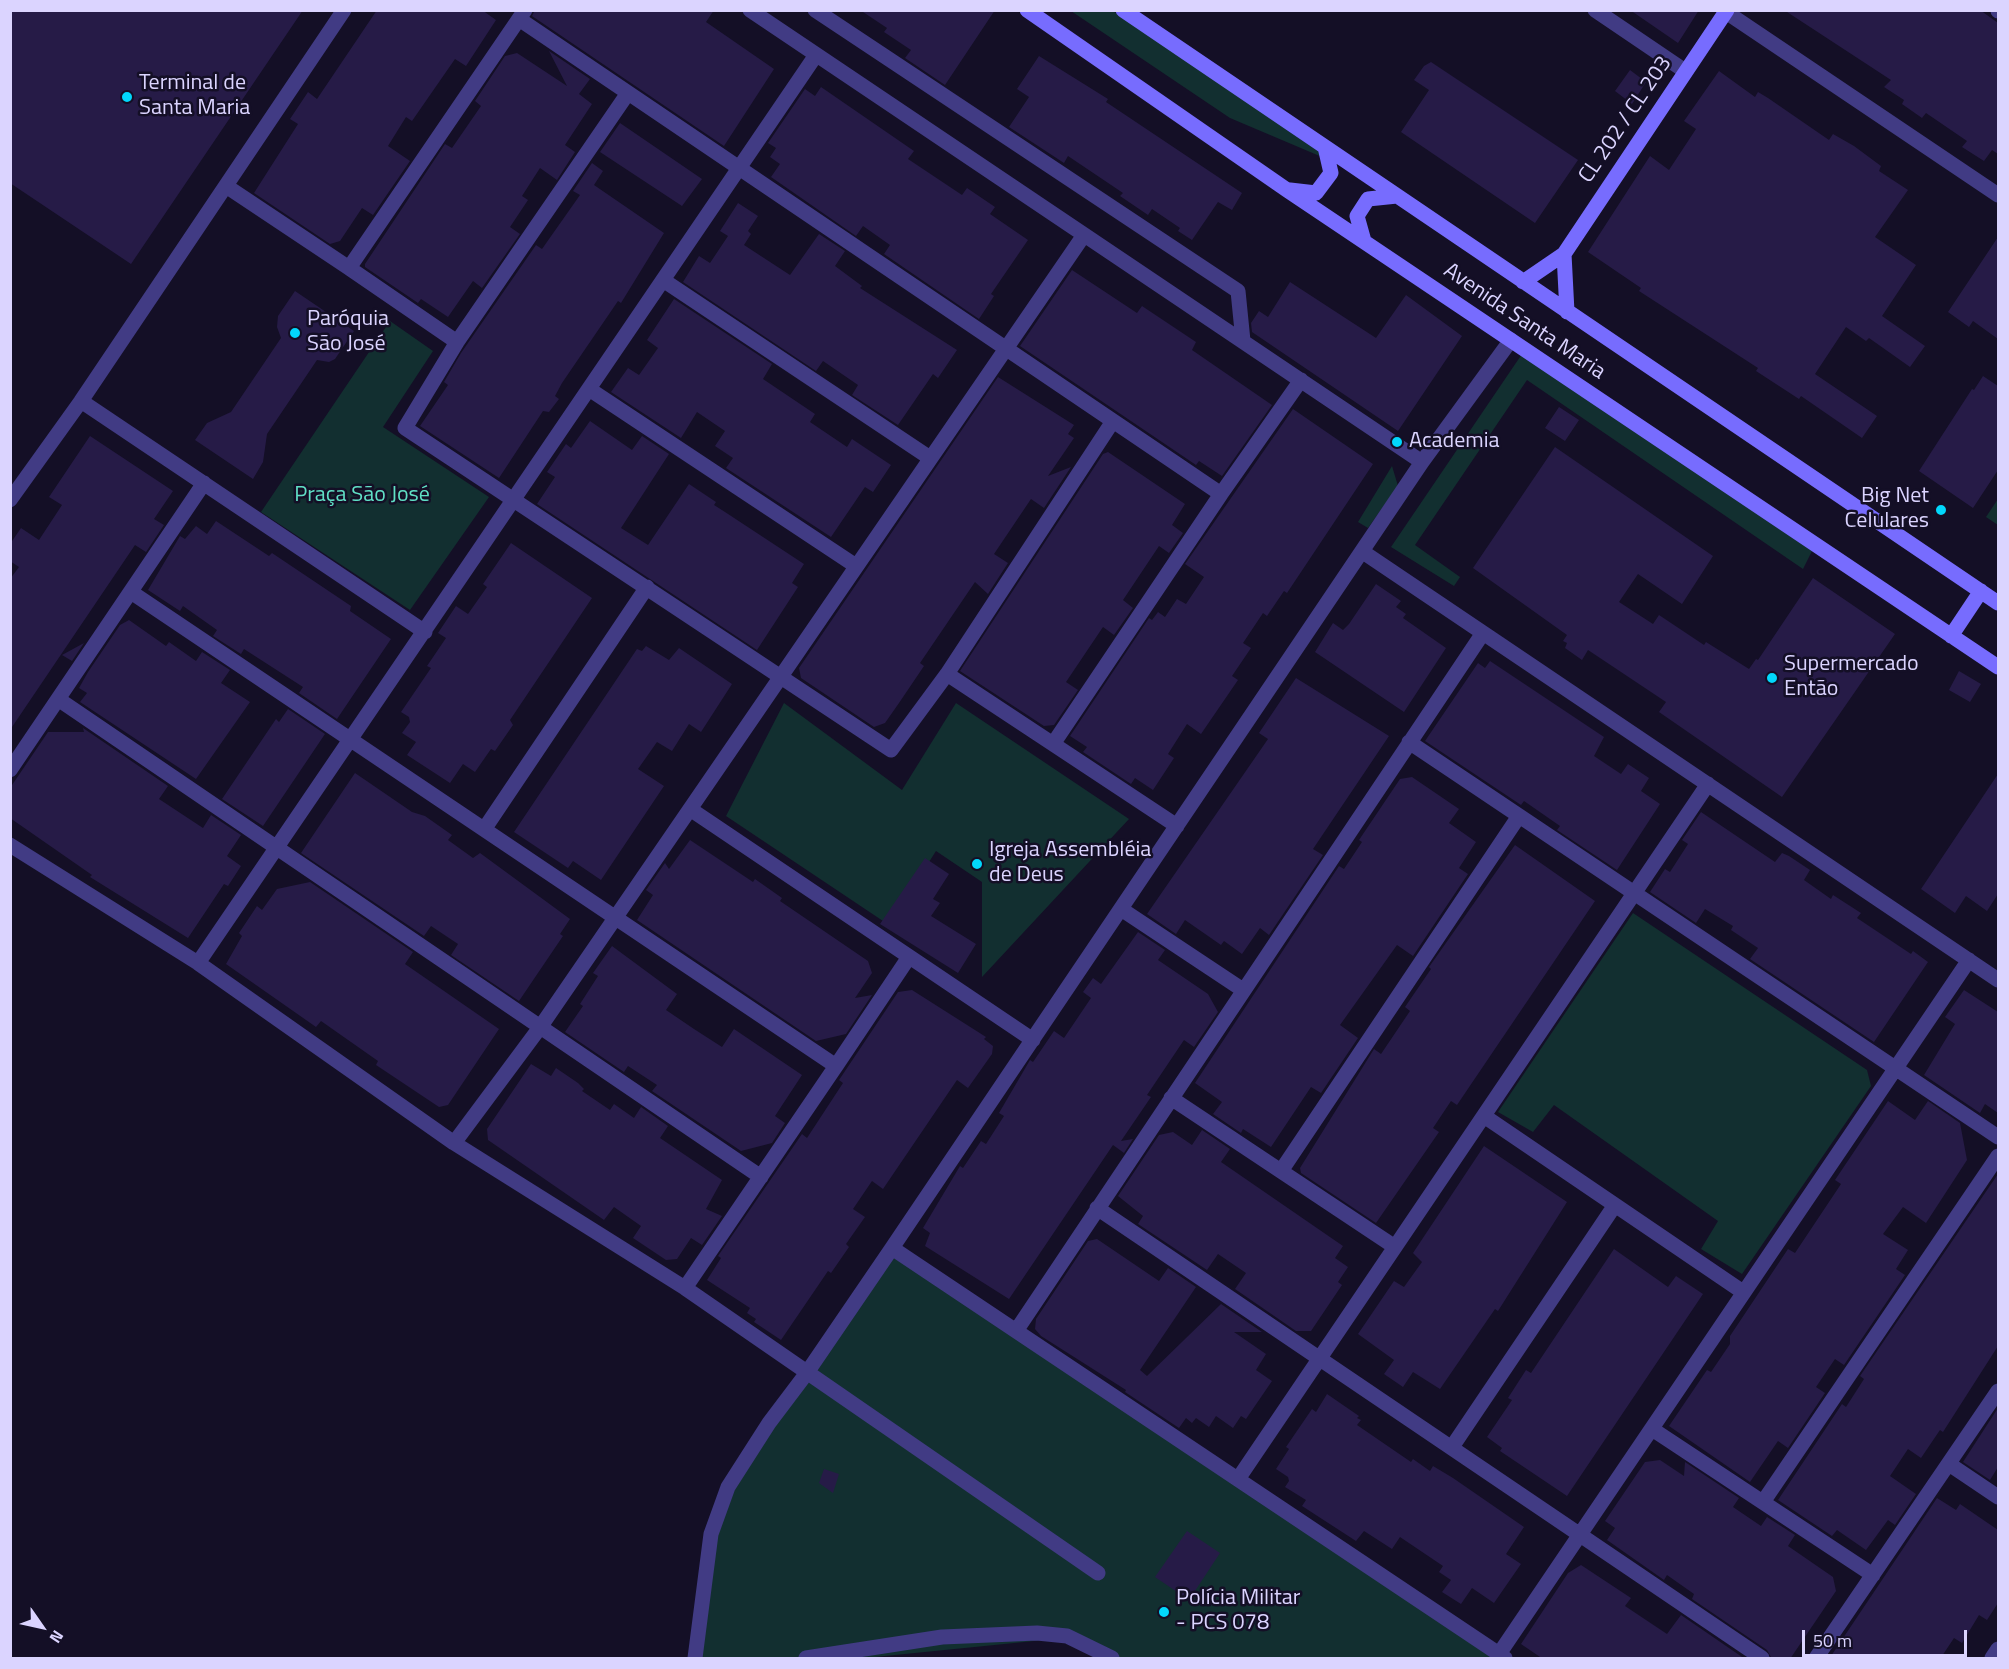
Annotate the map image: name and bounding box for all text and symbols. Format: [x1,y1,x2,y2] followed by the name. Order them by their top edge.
[1574,52,1678,188] street label: CL 202 / CL 203
[139,71,250,122] place label: Terminal de Santa Maria
[120,90,134,104] marker: Terminal de Santa Maria
[1438,258,1610,386] street label: Avenida Santa Maria
[307,307,389,358] place label: Paróquia São José
[288,326,302,340] marker: Paróquia São José
[1409,429,1500,455] place label: Academia
[1390,435,1404,449] marker: Academia
[294,483,430,509] park label: Praça São José
[1845,484,1929,536] place label: Big Net Celulares
[1934,503,1948,517] marker: Big Net Celulares
[1784,652,1919,704] place label: Supermercado Então
[1765,671,1779,685] marker: Supermercado Então
[989,838,1151,890] place label: Igreja Assembléia de Deus
[970,857,984,871] marker: Igreja Assembléia de Deus
[1176,1586,1300,1638] place label: Polícia Militar - PCS 078
[12,1597,72,1657] north arrow
[1157,1605,1171,1619] marker: Polícia Militar - PCS 078
[1805,1618,1970,1656] scale bar
[44,1626,70,1648] text: N
[1813,1627,1852,1654] text: 50 m

